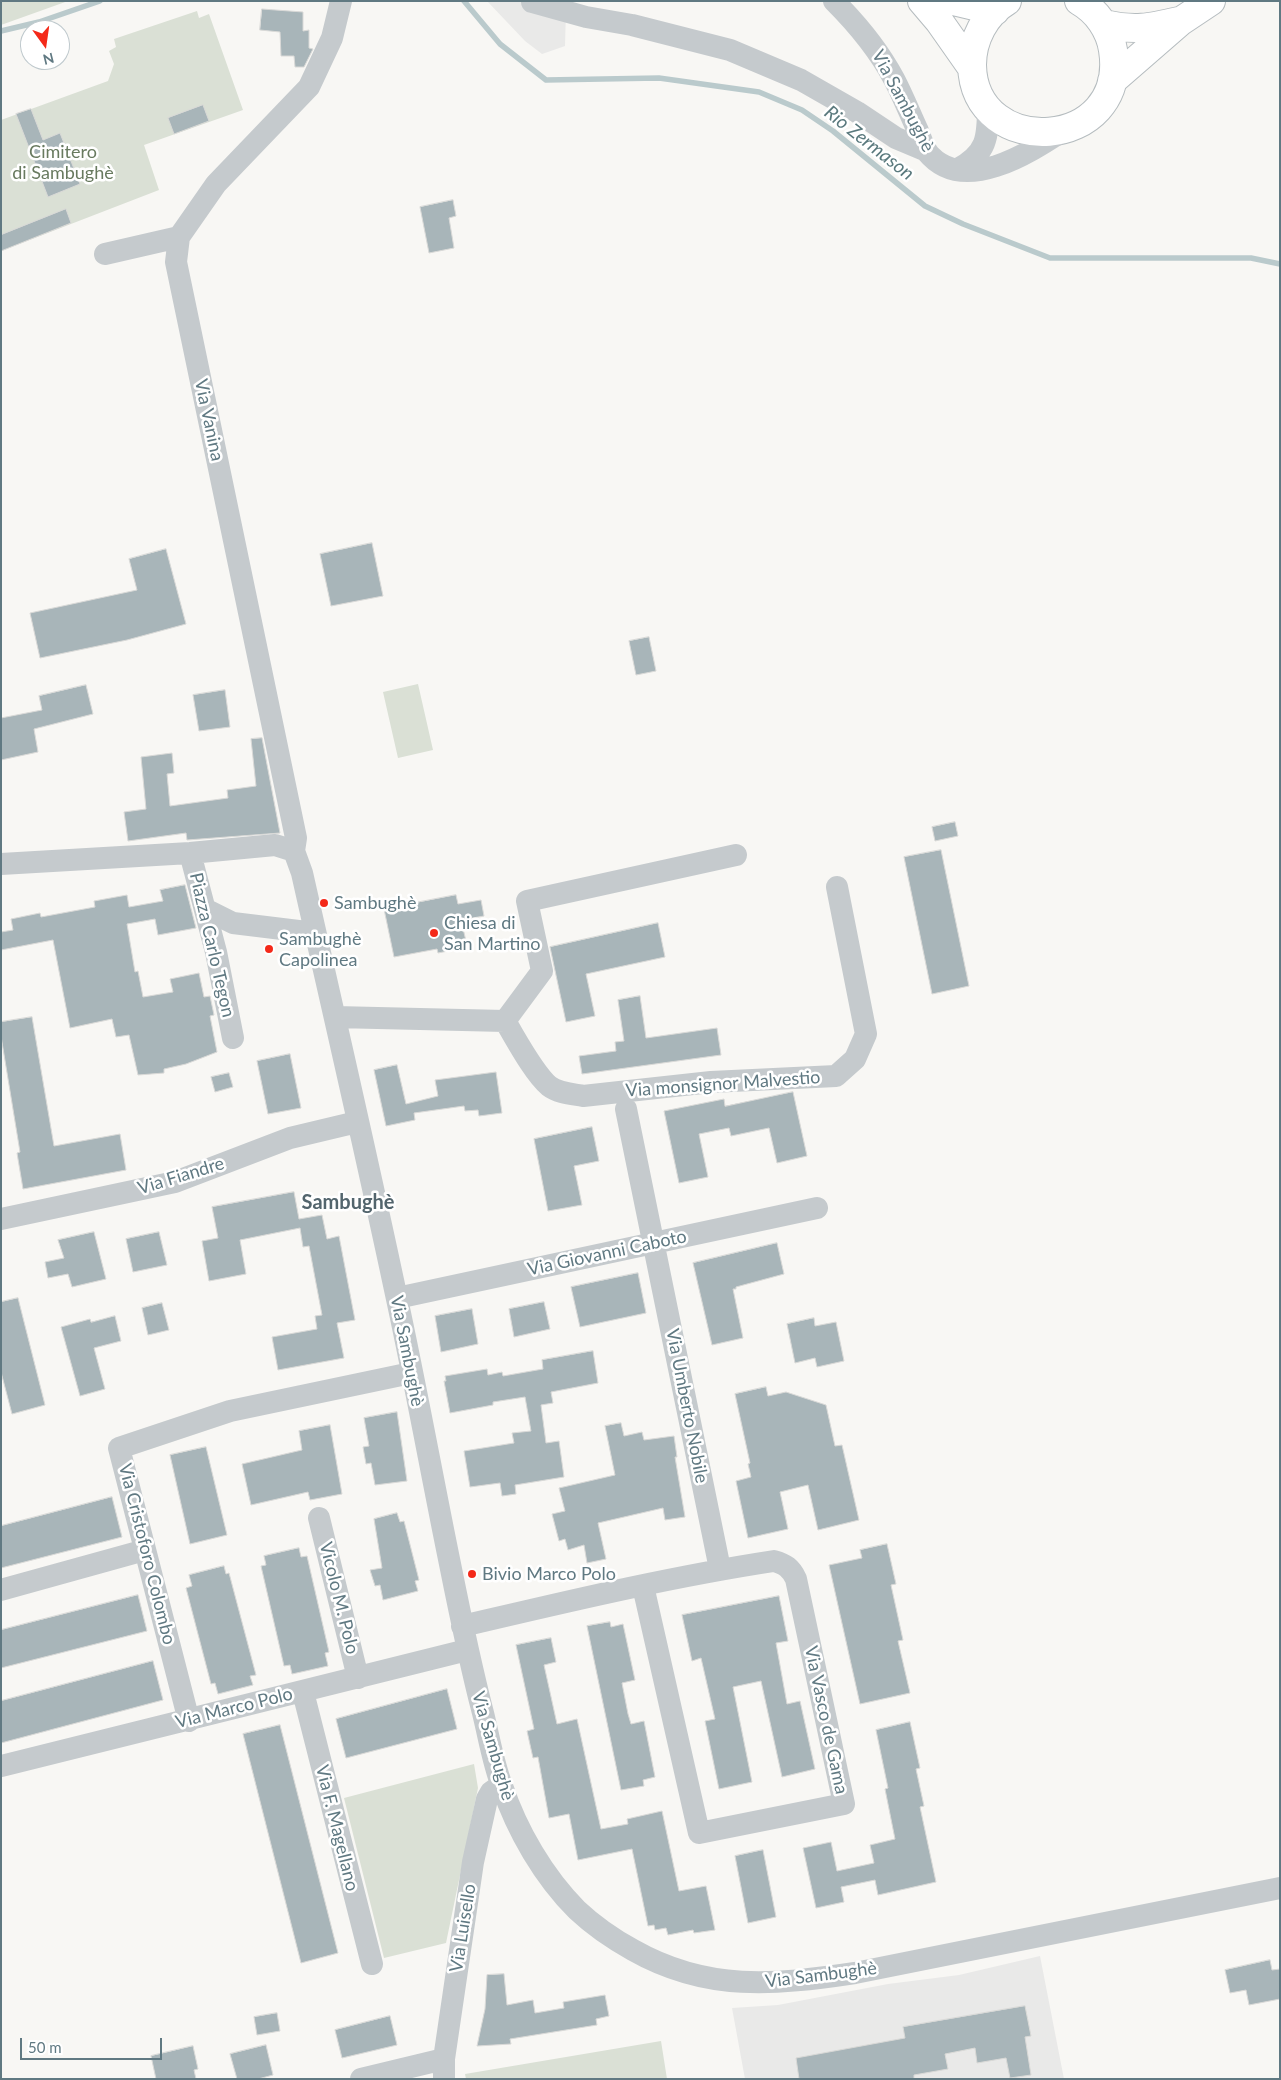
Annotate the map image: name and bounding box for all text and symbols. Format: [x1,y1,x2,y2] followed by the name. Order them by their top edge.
[20,20,70,70] north arrow
[867,46,939,156] street label: Via Sambughè
[41,50,56,69] text: N
[820,101,918,185] water label: Rio Zermason
[12,141,114,183] park label: Cimitero di Sambughè
[190,377,228,463] street label: Via Vanina
[185,871,239,1019] street label: Piazza Carlo Tegon
[334,892,416,914] place label: Sambughè
[318,897,330,909] marker: Sambughè
[444,912,541,954] place label: Chiesa di San Martino
[428,927,440,939] marker: Chiesa di San Martino
[279,928,361,971] place label: Sambughè Capolinea
[263,943,275,955] marker: Sambughè Capolinea
[625,1066,821,1102] street label: Via monsignor Malvestio
[135,1153,227,1199] street label: Via Fiandre
[302,1191,394,1215] district label: Sambughè
[525,1226,689,1280] street label: Via Giovanni Caboto
[386,1294,428,1408] street label: Via Sambughè
[661,1327,713,1485] street label: Via Umberto Nobile
[114,1461,180,1647] street label: Via Cristoforo Colombo
[315,1540,363,1656] street label: Vicolo M. Polo
[482,1563,616,1585] place label: Bivio Marco Polo
[466,1568,478,1580] marker: Bivio Marco Polo
[800,1644,852,1796] street label: Via Vasco de Gama
[173,1683,295,1733] street label: Via Marco Polo
[467,1689,519,1803] street label: Via Sambughè
[311,1763,363,1893] street label: Via F. Magellano
[445,1882,481,1974] street label: Via Luisello
[764,1957,878,1993] street label: Via Sambughè
[22,2028,165,2060] scale bar
[28,2038,62,2056] text: 50 m

